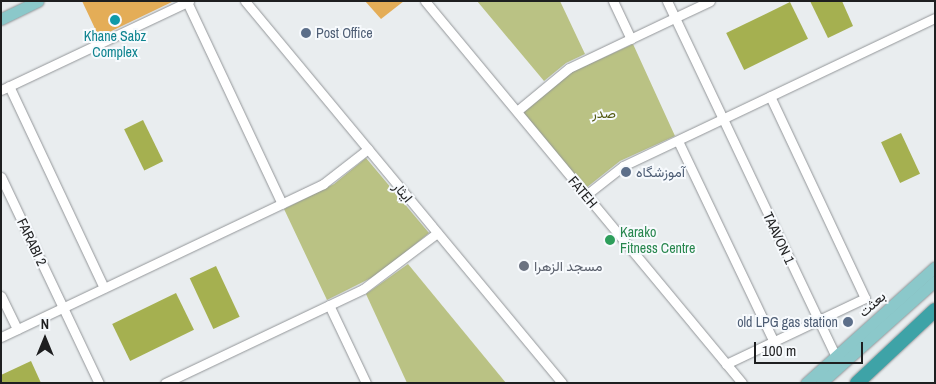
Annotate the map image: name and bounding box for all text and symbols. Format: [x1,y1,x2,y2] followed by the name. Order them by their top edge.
[109,14,121,26] marker: Khane Sabz Complex
[316,25,373,41] place label: Post Office
[300,27,312,39] marker: Post Office
[84,28,146,60] place label: Khane Sabz Complex
[592,105,616,121] park label: صدر
[636,164,685,180] place label: آموزشگاه
[620,166,632,178] marker: آموزشگاه
[565,173,601,211] street label: FATEH
[390,178,416,206] street label: ایثار
[760,209,798,267] street label: TAAVON 1
[14,216,50,268] street label: FARABI 2
[620,224,695,256] place label: Karako Fitness Centre
[604,234,616,246] marker: Karako Fitness Centre
[534,258,602,274] place label: مسجد الزهرا
[518,260,530,272] marker: مسجد الزهرا
[855,288,889,320] street label: بعثت
[20,314,70,364] north arrow
[737,314,838,330] place label: old LPG gas station
[41,315,49,333] text: N
[842,316,854,328] marker: old LPG gas station
[756,332,865,364] scale bar
[762,340,796,361] text: 100 m

